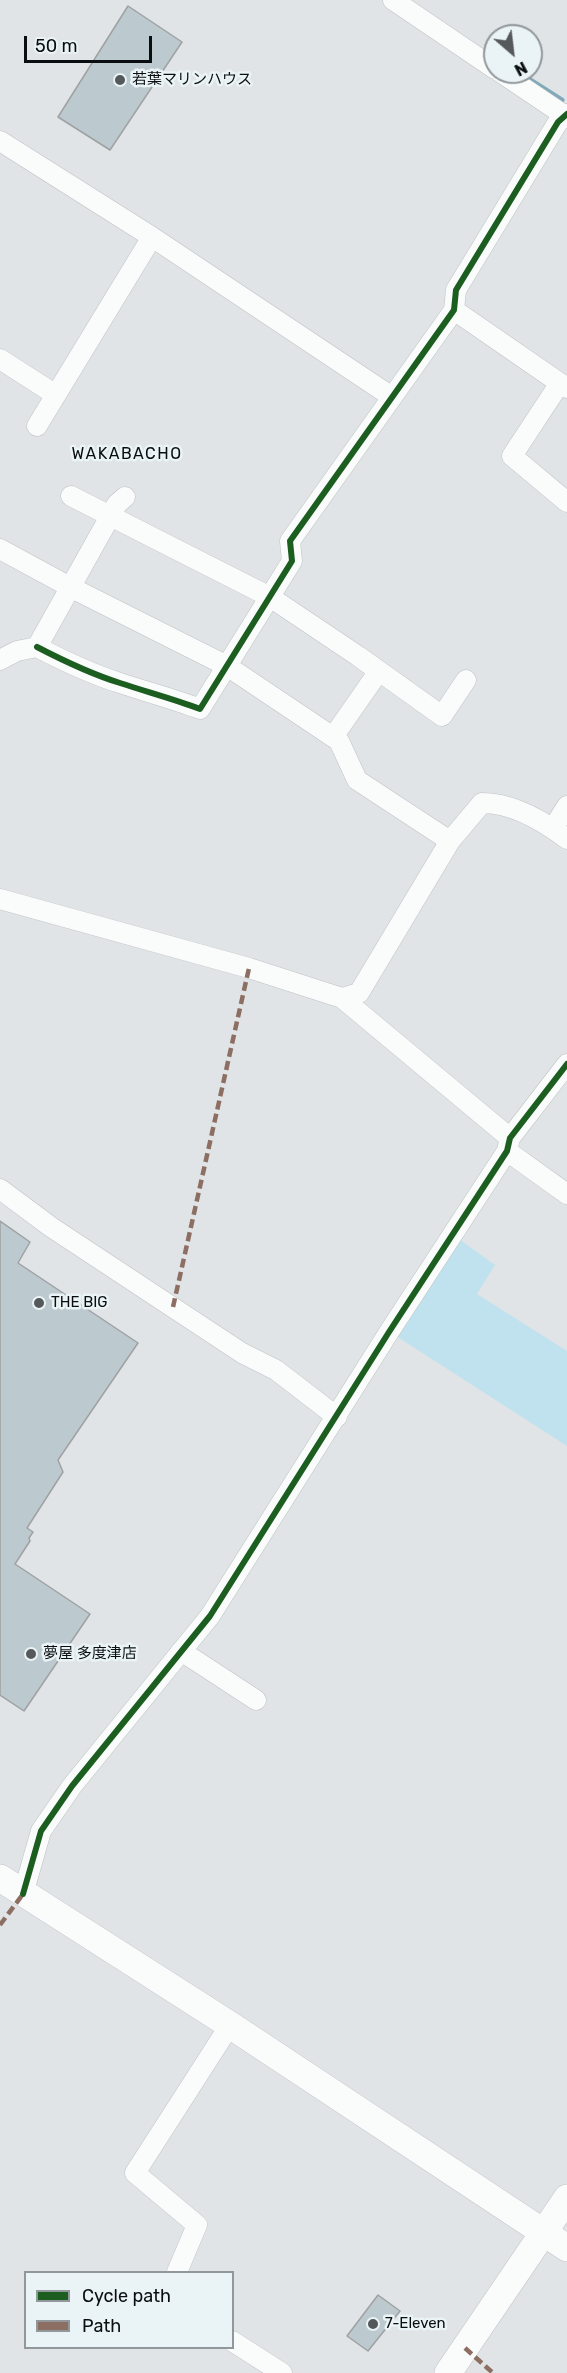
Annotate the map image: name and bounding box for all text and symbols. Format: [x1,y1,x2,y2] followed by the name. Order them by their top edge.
[27,24,154,62] scale bar
[483,24,543,84] north arrow
[35,35,78,57] text: 50 m
[511,57,530,80] text: N
[132,71,252,89] place label: 若葉マリンハウス
[113,73,127,87] marker: 若葉マリンハウス
[72,444,182,464] district label: WAKABACHO
[51,1294,107,1312] place label: THE BIG
[32,1296,46,1310] marker: THE BIG
[43,1645,137,1663] place label: 夢屋 多度津店
[24,1647,38,1661] marker: 夢屋 多度津店
[24,2271,234,2349] legend
[82,2285,171,2307] text: Cycle path
[82,2315,121,2337] text: Path
[385,2315,446,2333] place label: 7-Eleven
[366,2317,380,2331] marker: 7-Eleven

